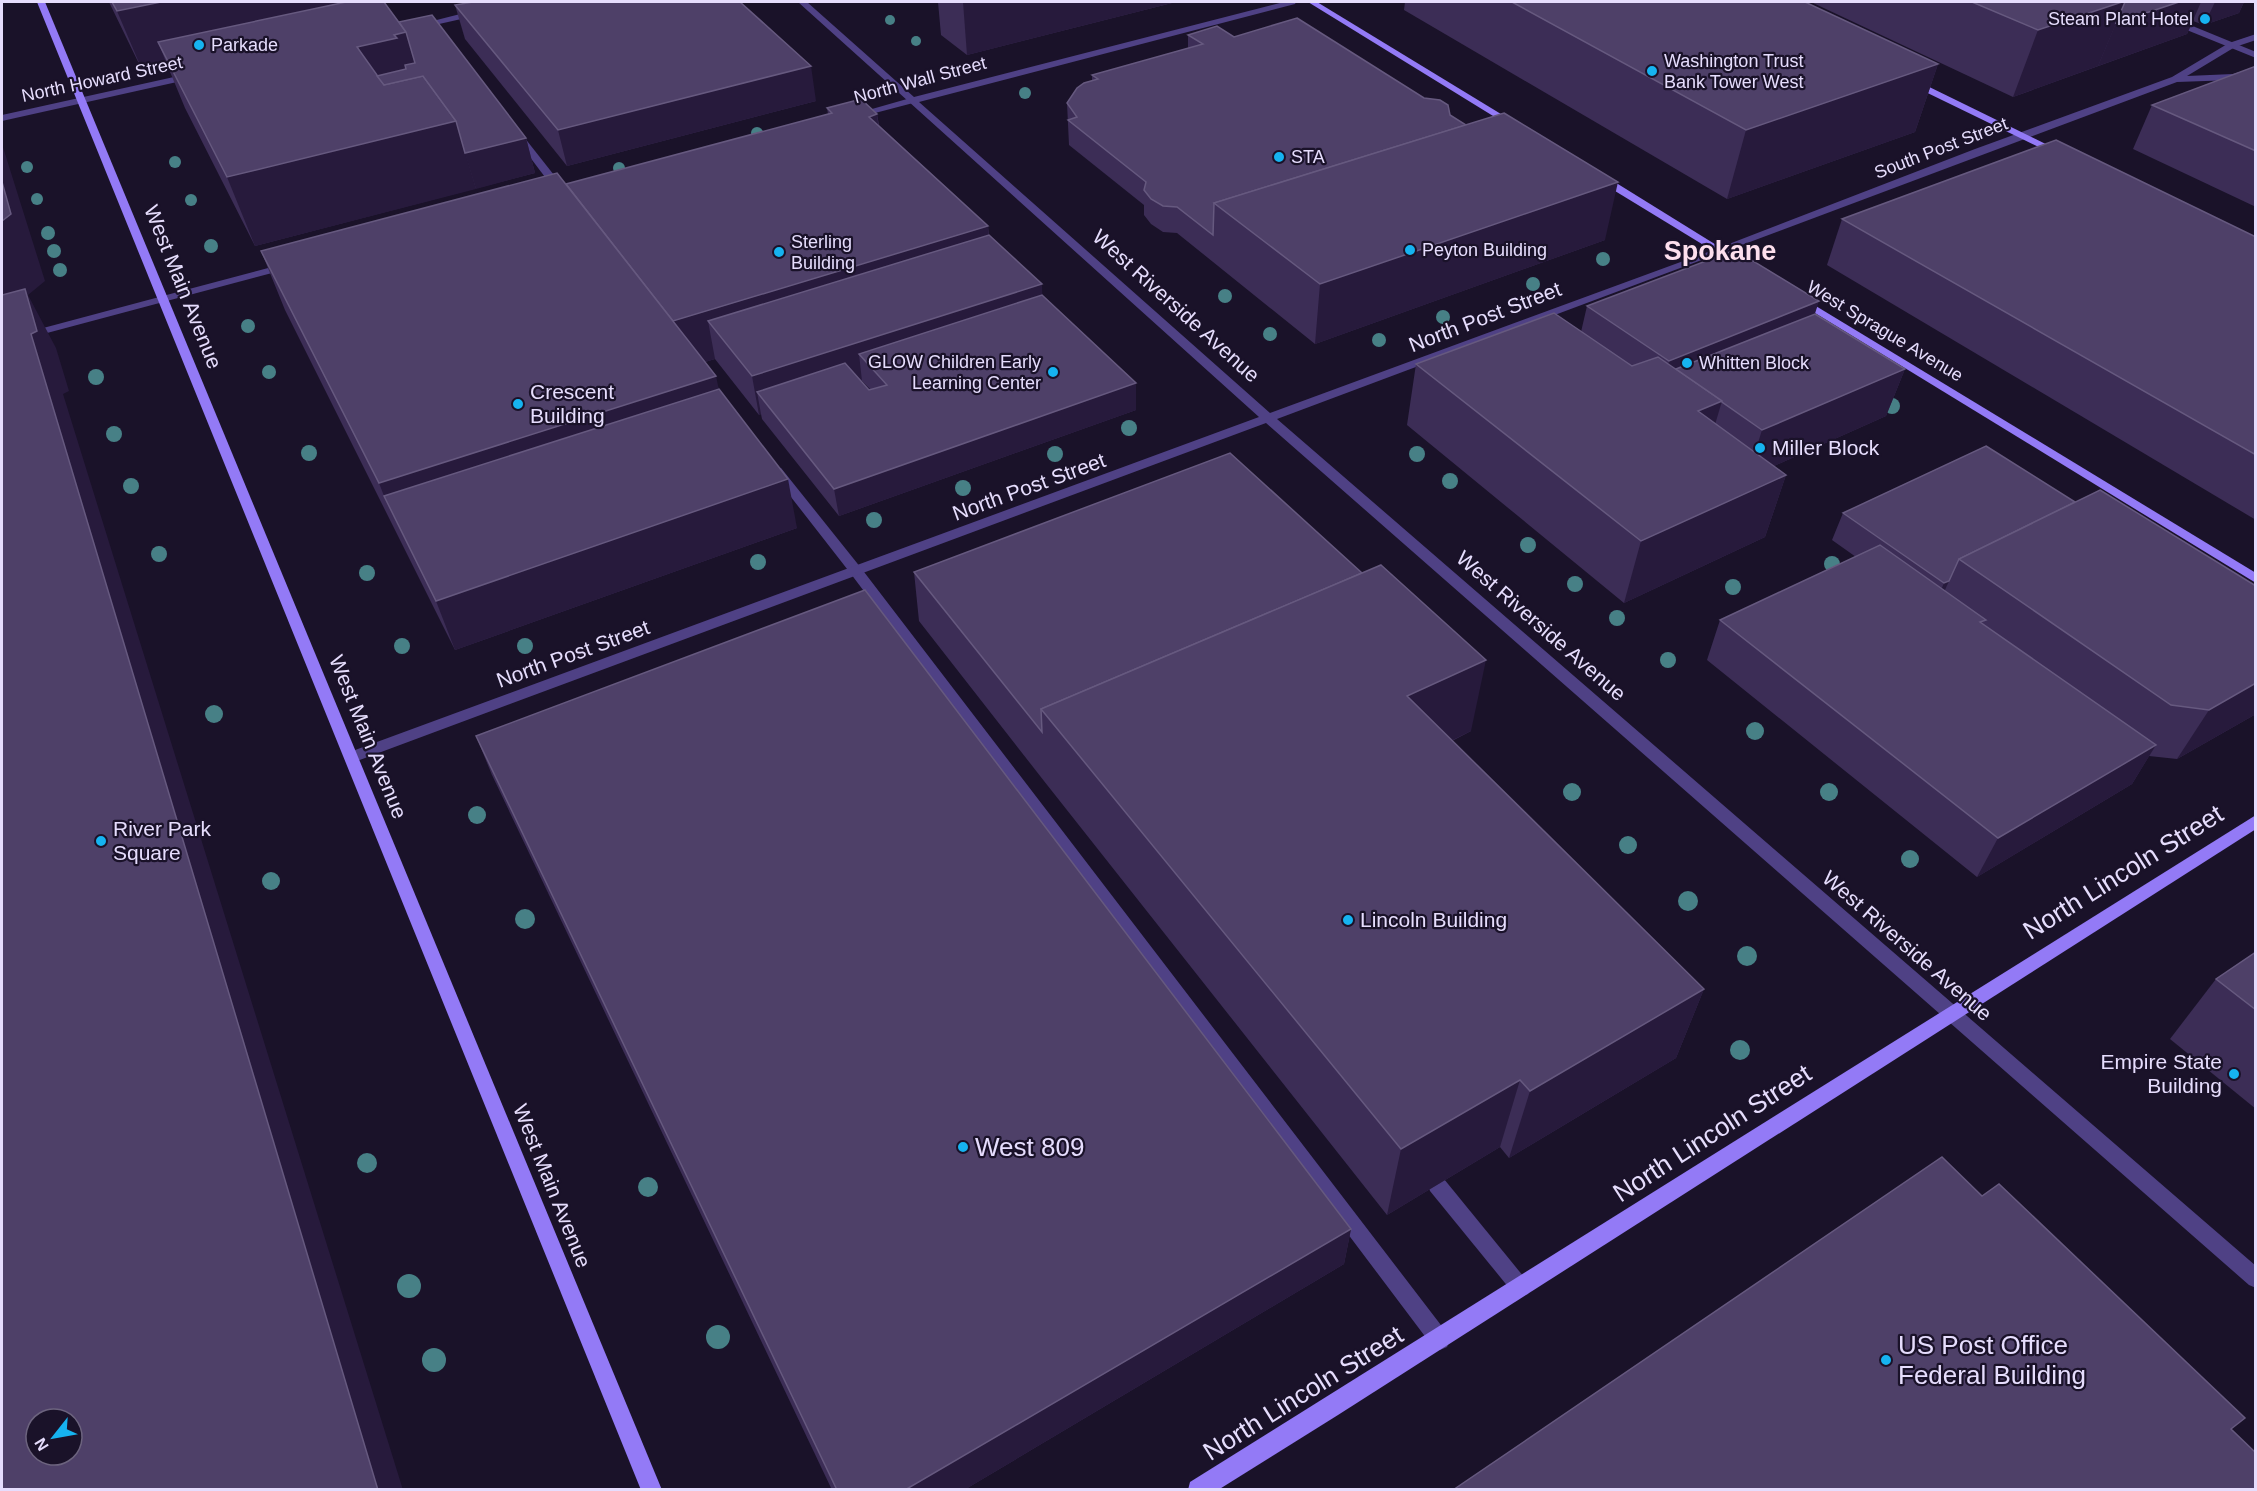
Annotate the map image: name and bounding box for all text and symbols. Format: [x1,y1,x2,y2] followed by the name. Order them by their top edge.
[2048,9,2193,29] place label: Steam Plant Hotel
[2198,12,2212,26] marker: Steam Plant Hotel
[211,35,278,55] place label: Parkade
[192,38,206,52] marker: Parkade
[1664,51,1803,92] place label: Washington Trust Bank Tower West
[20,52,184,106] street label: North Howard Street
[852,53,988,107] street label: North Wall Street
[1645,64,1659,78] marker: Washington Trust Bank Tower West
[1872,113,2010,183] street label: South Post Street
[1291,147,1325,167] place label: STA
[1272,150,1286,164] marker: STA
[140,202,227,372] street label: West Main Avenue
[1088,225,1264,387] street label: West Riverside Avenue
[791,232,855,273] place label: Sterling Building
[1664,236,1776,266] district label: Spokane
[1422,240,1547,260] place label: Peyton Building
[1403,243,1417,257] marker: Peyton Building
[772,245,786,259] marker: Sterling Building
[1803,276,1967,386] street label: West Sprague Avenue
[1406,277,1564,356] street label: North Post Street
[868,352,1041,393] place label: GLOW Children Early Learning Center
[1699,353,1810,373] place label: Whitten Block
[1680,356,1694,370] marker: Whitten Block
[1046,365,1060,379] marker: GLOW Children Early Learning Center
[530,380,614,427] place label: Crescent Building
[511,397,525,411] marker: Crescent Building
[1772,436,1880,459] place label: Miller Block
[1753,441,1767,455] marker: Miller Block
[949,448,1109,525] street label: North Post Street
[1452,546,1631,705] street label: West Riverside Avenue
[493,615,653,692] street label: North Post Street
[325,652,412,822] street label: West Main Avenue
[2018,798,2229,946] street label: North Lincoln Street
[113,817,212,864] place label: River Park Square
[94,834,108,848] marker: River Park Square
[1818,866,1997,1025] street label: West Riverside Avenue
[1360,908,1507,931] place label: Lincoln Building
[1341,913,1355,927] marker: Lincoln Building
[2101,1050,2222,1097] place label: Empire State Building
[1607,1057,1817,1208] street label: North Lincoln Street
[2227,1067,2241,1081] marker: Empire State Building
[509,1101,596,1271] street label: West Main Avenue
[975,1132,1084,1162] place label: West 809
[956,1140,970,1154] marker: West 809
[1198,1319,1409,1467] street label: North Lincoln Street
[1898,1330,2086,1390] place label: US Post Office Federal Building
[1879,1353,1893,1367] marker: US Post Office Federal Building
[24,1407,84,1467] north arrow
[31,1435,52,1454] text: N

